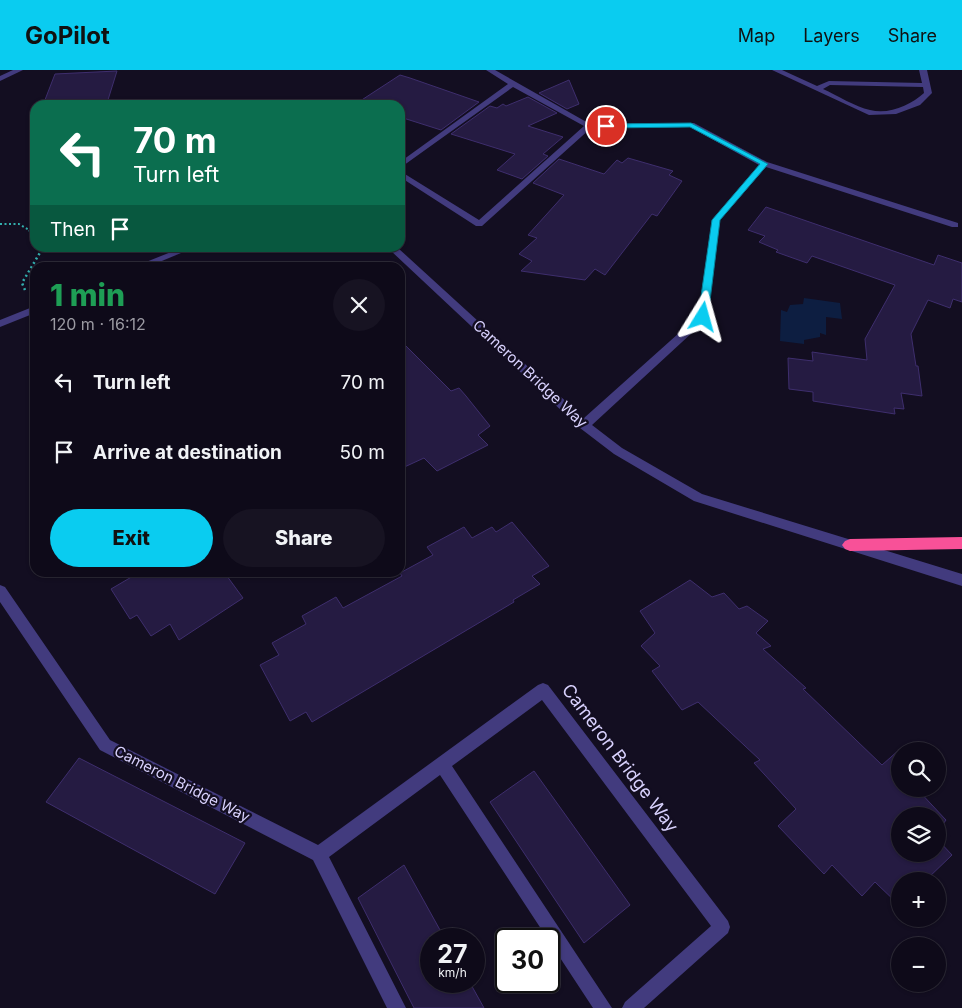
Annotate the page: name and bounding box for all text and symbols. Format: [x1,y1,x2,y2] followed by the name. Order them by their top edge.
[25,21,110,50] text: GoPilot
[738,25,775,46] text: Map
[803,25,860,46] text: Layers
[888,25,937,46] text: Share
[585,105,627,147] pin
[592,112,620,140] icon: arrive
[133,119,217,161] text: 70 m
[50,120,115,185] icon: left
[133,161,219,187] text: Turn left
[106,215,134,243] icon: arrive
[50,218,96,241] text: Then
[50,277,125,313] text: 1 min
[333,279,385,331] button: close
[676,290,728,342] position arrow
[50,314,146,334] text: 120 m · 16:12
[469,316,592,432] street label: Cameron Bridge Way
[50,368,78,396] icon: left
[93,371,171,394] text: Turn left
[341,371,385,394] text: 70 m
[50,438,78,466] icon: arrive
[93,441,282,464] text: Arrive at destination
[339,441,385,464] text: 50 m
[50,509,213,567] button: Exit
[223,509,385,567] button: Share
[558,679,683,836] street label: Cameron Bridge Way
[111,741,254,826] street label: Cameron Bridge Way
[891,742,946,992] map controls
[891,742,946,797] button: search
[891,807,946,862] button: layers
[891,872,946,927] button: +
[495,928,560,993] speed limit sign: 30
[891,937,946,992] button: −
[437,939,468,969] text: 27
[438,965,467,980] text: km/h

